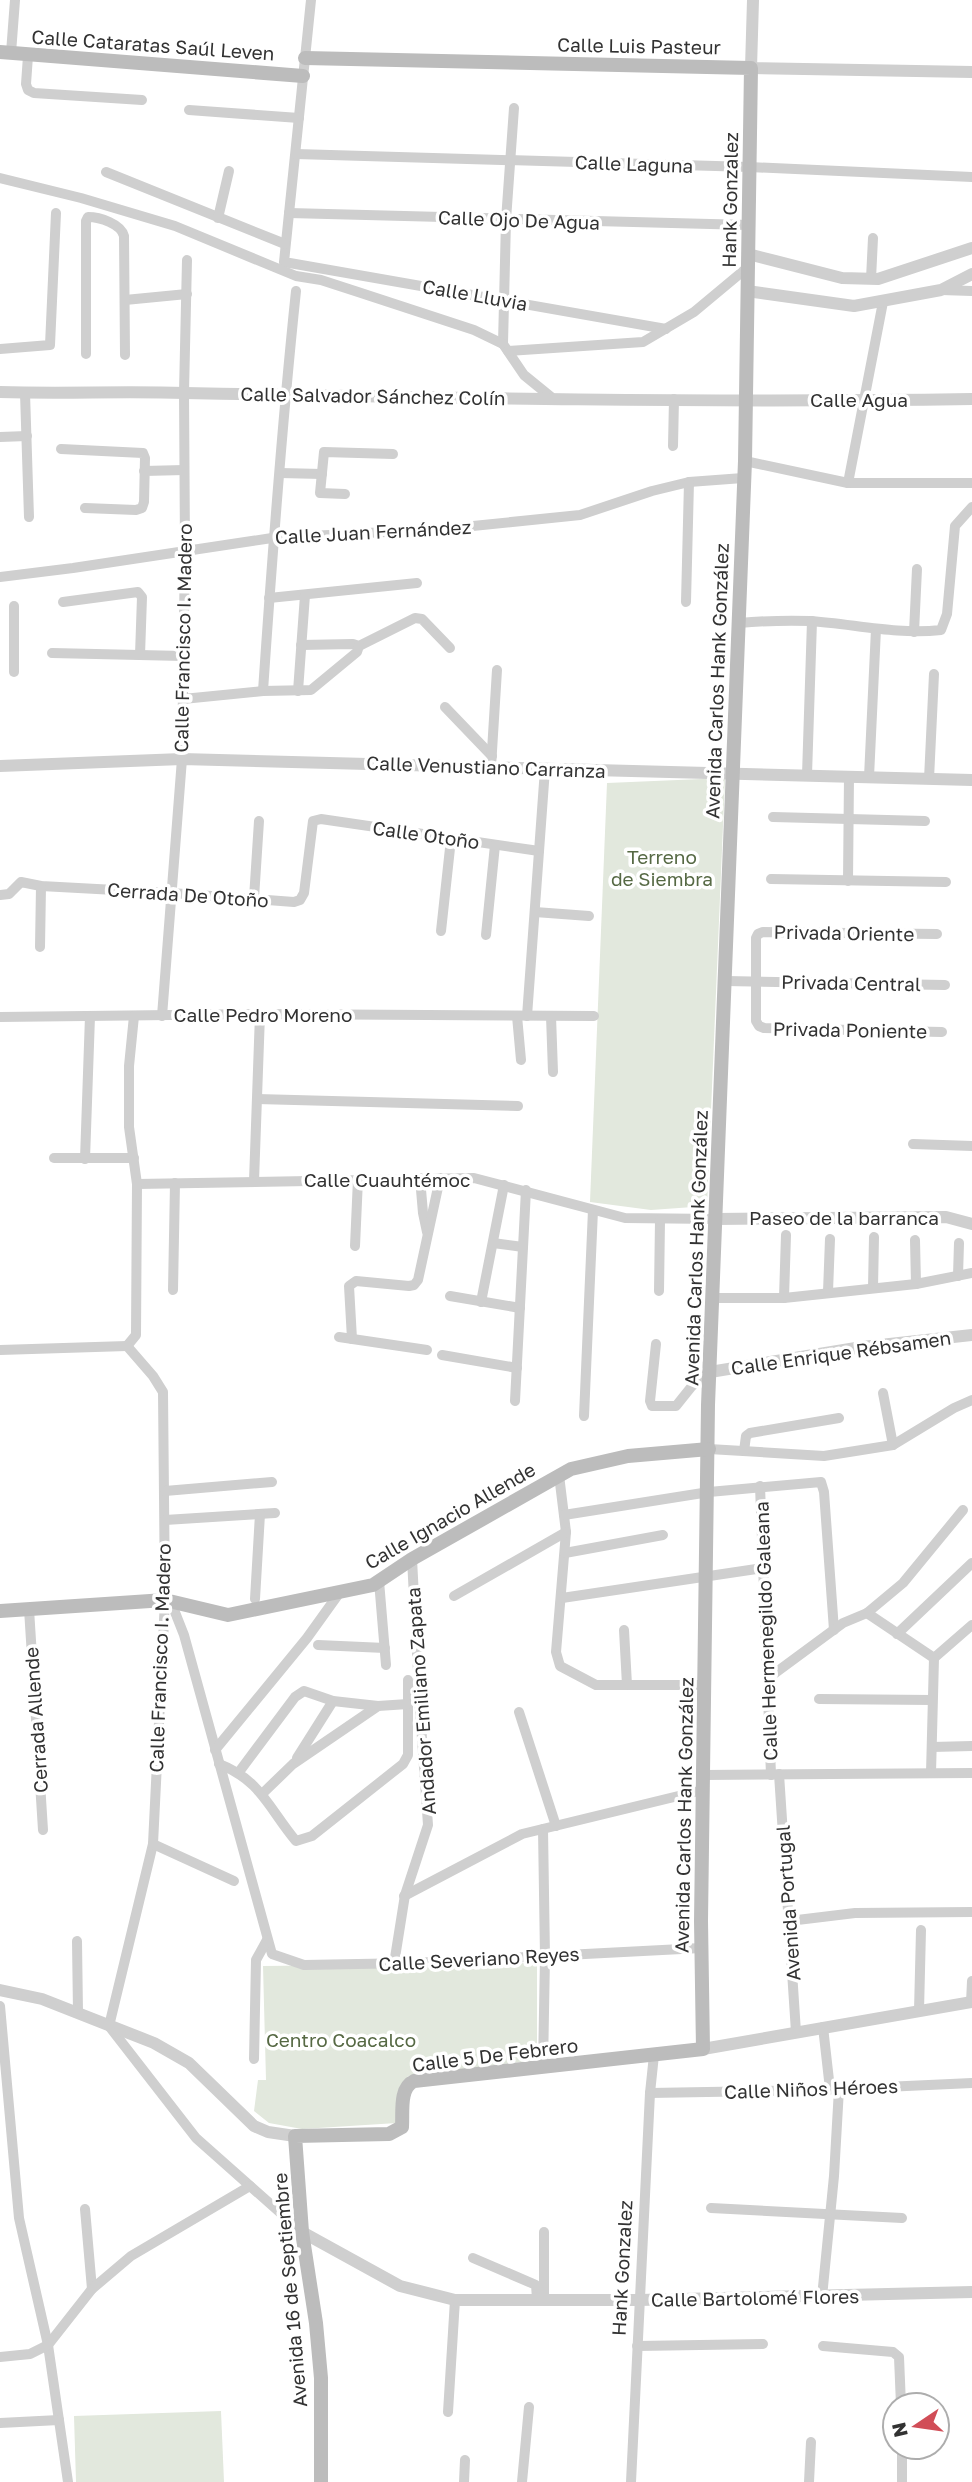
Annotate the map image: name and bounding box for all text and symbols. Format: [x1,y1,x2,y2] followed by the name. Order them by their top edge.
[31,25,275,64] street label: Calle Cataratas Saúl Leven
[557,33,722,58] street label: Calle Luis Pasteur
[717,132,742,268] street label: Hank Gonzalez
[574,150,694,177] street label: Calle Laguna
[438,205,600,234] street label: Calle Ojo De Agua
[421,274,529,315] street label: Calle Lluvia
[240,382,506,409] street label: Calle Salvador Sánchez Colín
[810,388,908,411] street label: Calle Agua
[274,515,472,548] street label: Calle Juan Fernández
[169,523,196,753] street label: Calle Francisco I. Madero
[700,543,733,819] street label: Avenida Carlos Hank González
[366,751,606,782] street label: Calle Venustiano Carranza
[371,816,481,853] street label: Calle Otoño
[611,845,713,890] park label: Terreno de Siembra
[107,877,269,912] street label: Cerrada De Otoño
[774,920,915,945] street label: Privada Oriente
[781,970,921,995] street label: Privada Central
[174,1003,352,1026] street label: Calle Pedro Moreno
[773,1017,927,1042] street label: Privada Poniente
[679,1110,712,1386] street label: Avenida Carlos Hank González
[304,1168,470,1191] street label: Calle Cuauhtémoc
[749,1206,939,1229] street label: Paseo de la barranca
[729,1326,952,1379] street label: Calle Enrique Rébsamen
[361,1457,539,1574] street label: Calle Ignacio Allende
[749,1501,782,1761] street label: Calle Hermenegildo Galeana
[144,1543,175,1773] street label: Calle Francisco I. Madero
[401,1586,440,1816] street label: Andador Emiliano Zapata
[19,1646,52,1794] street label: Cerrada Allende
[670,1677,697,1953] street label: Avenida Carlos Hank González
[771,1824,804,1982] street label: Avenida Portugal
[378,1942,580,1975] street label: Calle Severiano Reyes
[266,2028,416,2051] park label: Centro Coacalco
[411,2033,579,2076] street label: Calle 5 De Febrero
[724,2074,898,2103] street label: Calle Niños Héroes
[268,2172,311,2408] street label: Avenida 16 de Septiembre
[606,2200,637,2336] street label: Hank Gonzalez
[651,2284,859,2311] street label: Calle Bartolomé Flores
[881,2391,951,2461] north arrow
[886,2420,912,2440] text: N

